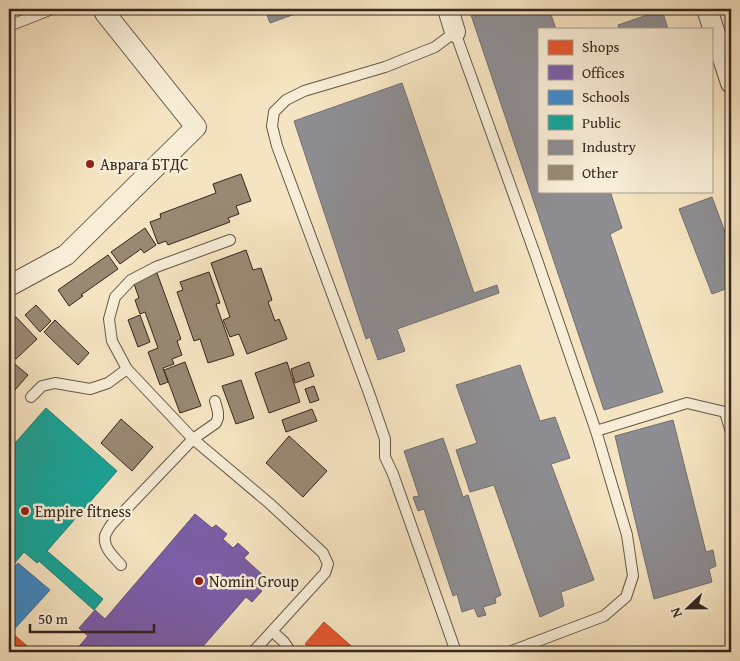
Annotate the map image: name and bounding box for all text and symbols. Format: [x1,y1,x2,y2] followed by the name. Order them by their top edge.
[538,28,712,192] legend
[582,36,619,57] text: Shops
[582,62,625,83] text: Offices
[582,86,630,107] text: Schools
[582,112,621,133] text: Public
[582,136,637,157] text: Industry
[100,152,189,176] place label: Аврага БТДС
[84,158,96,170] marker: Аврага БТДС
[582,162,618,183] text: Other
[35,499,131,523] place label: Empire fitness
[19,505,31,517] marker: Empire fitness
[209,569,299,593] place label: Nomin Group
[193,575,205,587] marker: Nomin Group
[662,584,712,634] north arrow
[30,601,154,633] scale bar
[665,604,687,621] text: N
[38,608,69,629] text: 50 m

